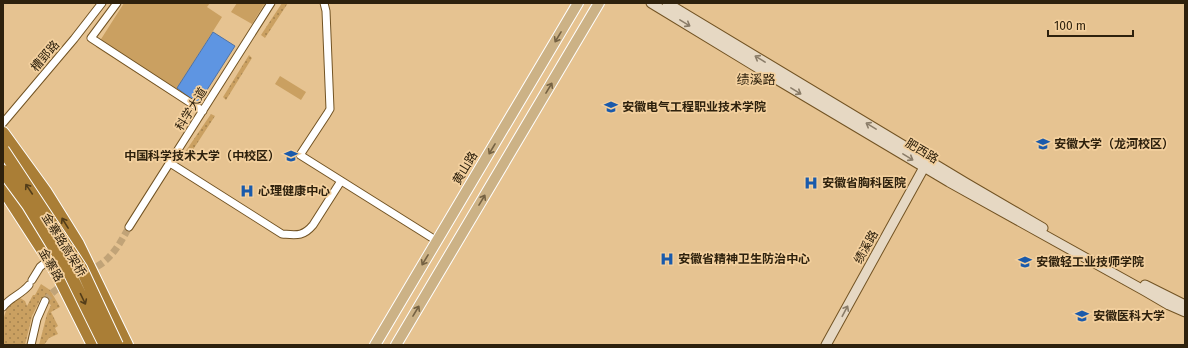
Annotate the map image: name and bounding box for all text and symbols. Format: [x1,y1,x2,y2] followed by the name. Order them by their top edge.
[1048,12,1133,38] scale bar
[1054,19,1086,33] text: 100 m
[679,20,691,28] one-way arrow
[553,31,561,43] one-way arrow
[28,38,62,74] street label: 槽郢路
[755,55,766,63] one-way arrow
[736,72,776,87] district label: 绩溪路
[545,82,553,94] one-way arrow
[172,85,210,133] street label: 科学大道
[790,87,802,95] one-way arrow
[603,99,619,115] school or university icon: 安徽电气工程职业技术学院
[622,100,766,114] place label: 安徽电气工程职业技术学院
[865,122,877,130] one-way arrow
[903,136,941,166] street label: 肥西路
[1035,136,1051,152] school or university icon: 安徽大学（龙河校区）
[1054,137,1174,151] place label: 安徽大学（龙河校区）
[487,143,495,155] one-way arrow
[283,148,299,164] school or university icon: 中国科学技术大学（中校区）
[124,149,280,163] place label: 中国科学技术大学（中校区）
[450,149,480,187] street label: 黄山路
[902,153,914,161] one-way arrow
[803,175,819,191] hospital icon: 安徽省胸科医院
[822,176,906,190] place label: 安徽省胸科医院
[239,183,255,199] hospital icon: 心理健康中心
[25,184,34,195] one-way arrow
[258,184,330,198] place label: 心理健康中心
[479,194,487,206] one-way arrow
[39,211,89,279] street label: 金寨路高架桥
[60,217,68,229] one-way arrow
[851,228,881,266] street label: 绩溪路
[36,246,66,284] street label: 金寨路
[659,251,675,267] hospital icon: 安徽省精神卫生防治中心
[678,252,810,266] place label: 安徽省精神卫生防治中心
[421,254,429,266] one-way arrow
[1017,254,1033,270] school or university icon: 安徽轻工业技师学院
[1036,255,1144,269] place label: 安徽轻工业技师学院
[80,292,87,304] one-way arrow
[413,305,421,317] one-way arrow
[842,305,849,317] one-way arrow
[1074,308,1090,324] school or university icon: 安徽医科大学
[1093,309,1165,323] place label: 安徽医科大学

